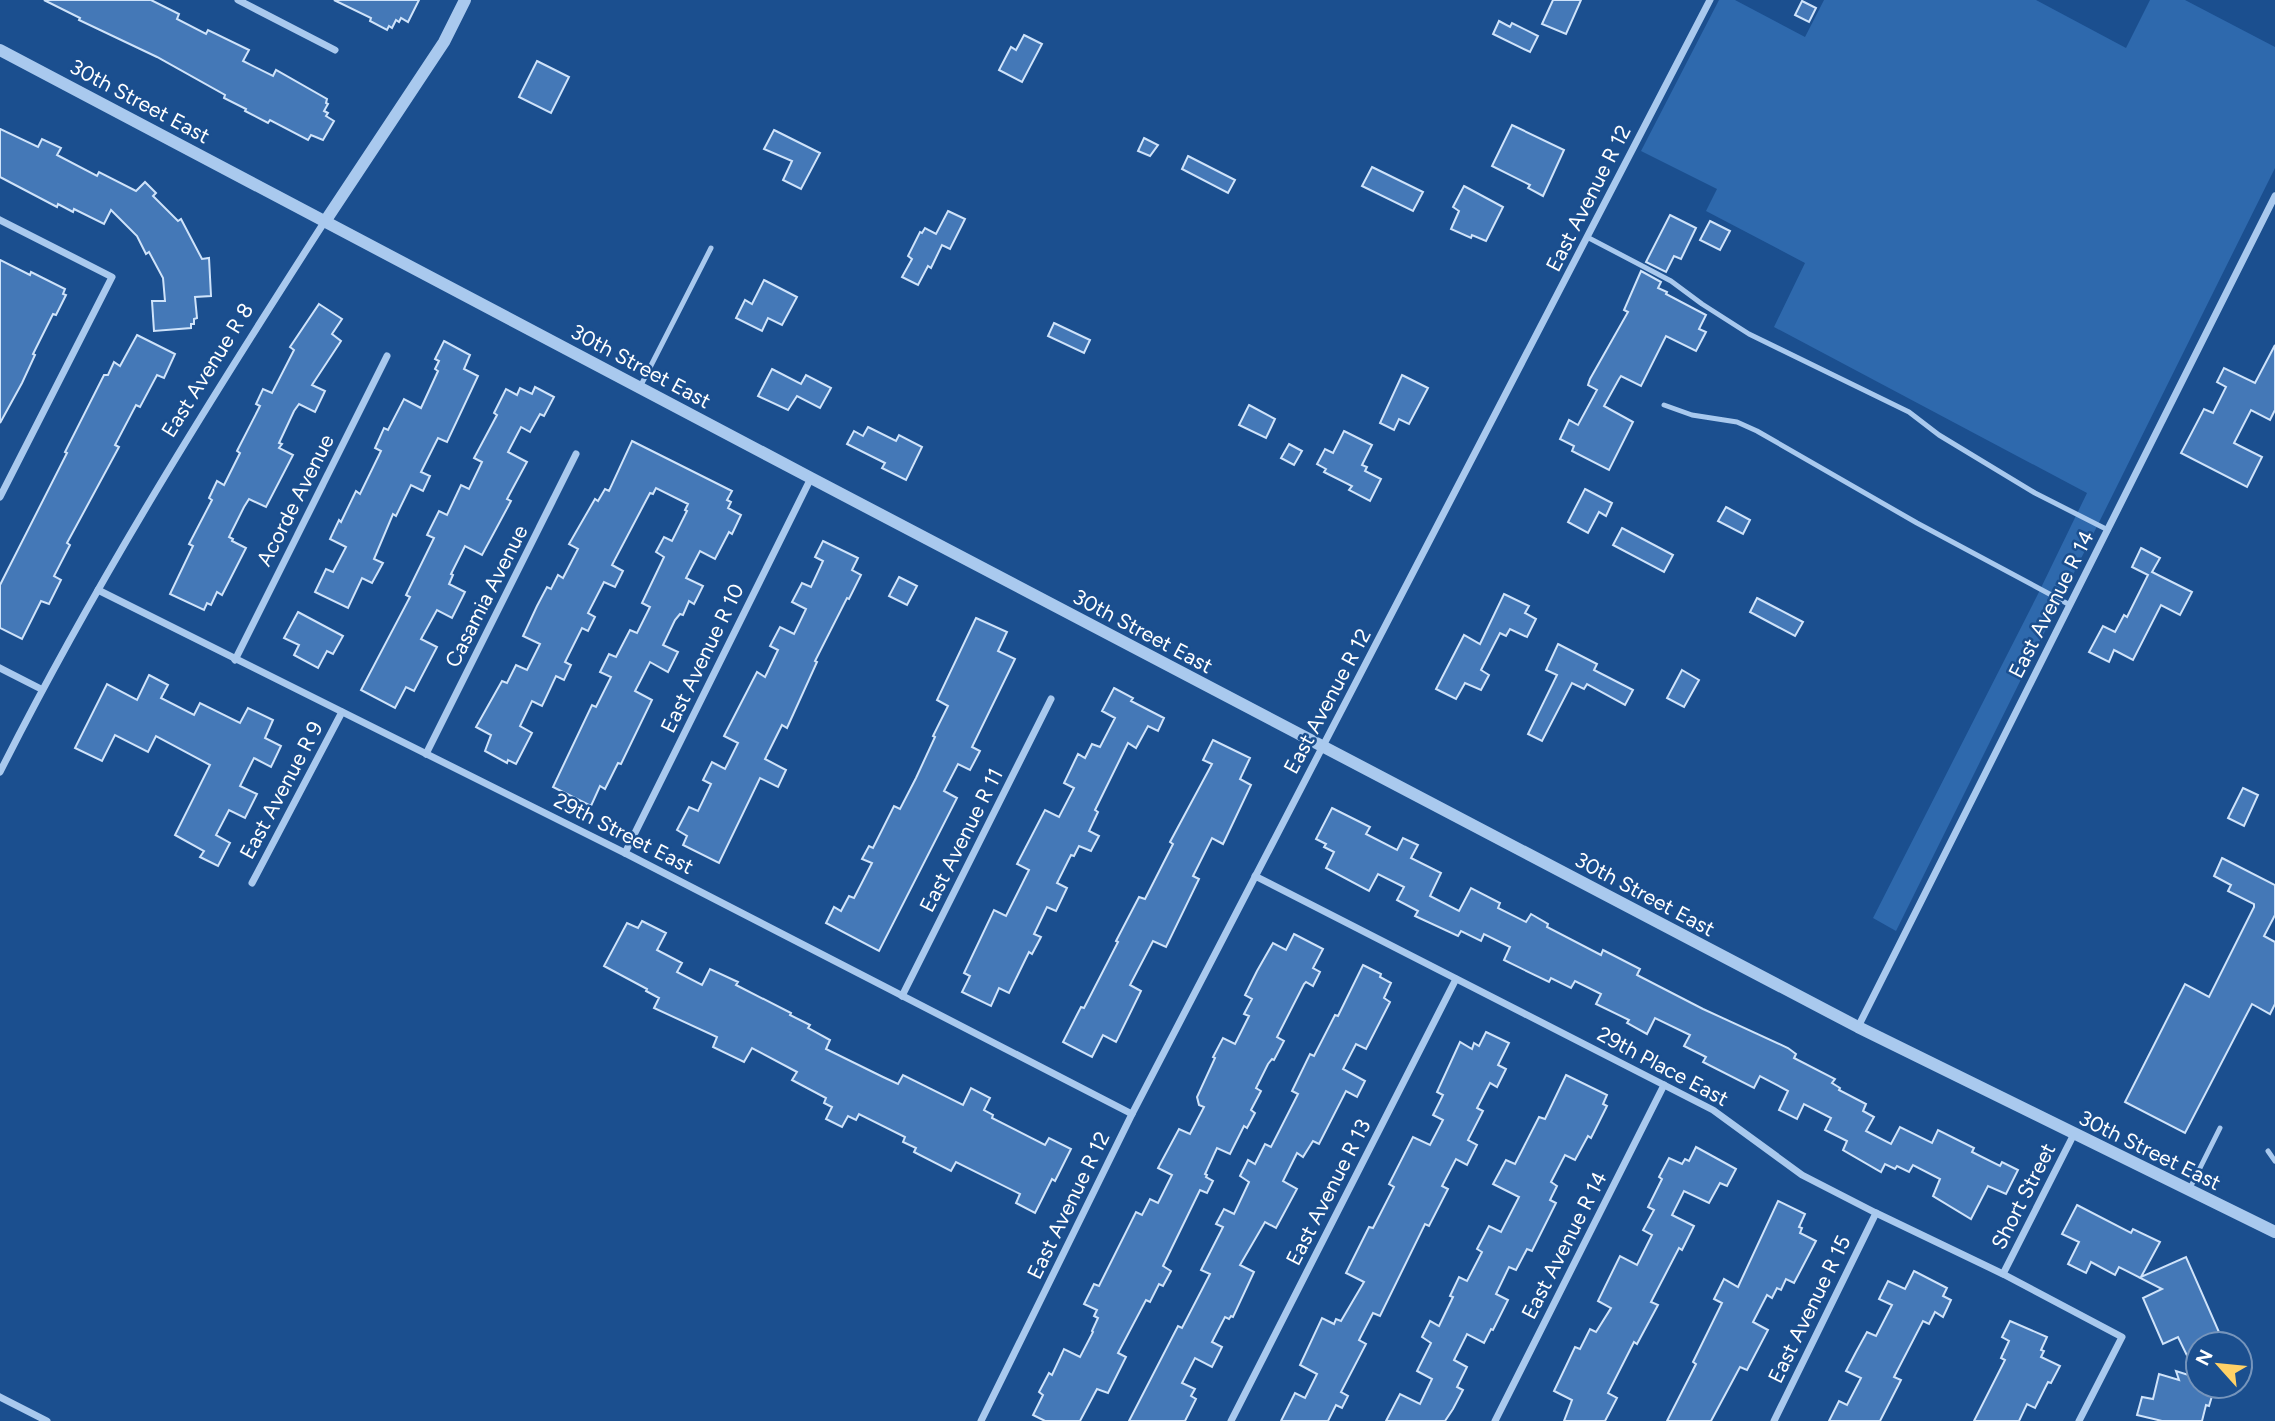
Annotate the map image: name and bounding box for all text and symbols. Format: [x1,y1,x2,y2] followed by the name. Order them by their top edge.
[66,54,214,148] street label: 30th Street East
[1540,121,1636,275] street label: East Avenue R 12
[156,298,258,442] street label: East Avenue R 8
[567,319,715,413] street label: 30th Street East
[251,430,339,570] street label: Acorde Avenue
[439,521,533,671] street label: Casamia Avenue
[2003,526,2099,682] street label: East Avenue R 14
[655,579,749,737] street label: East Avenue R 10
[1069,584,1217,678] street label: 30th Street East
[1278,624,1376,778] street label: East Avenue R 12
[234,717,328,863] street label: East Avenue R 9
[914,764,1008,916] street label: East Avenue R 11
[550,787,698,879] street label: 29th Street East
[1571,847,1719,941] street label: 30th Street East
[1593,1021,1733,1111] street label: 29th Place East
[2075,1105,2225,1195] street label: 30th Street East
[1280,1115,1376,1269] street label: East Avenue R 13
[1021,1127,1115,1283] street label: East Avenue R 12
[1986,1139,2060,1253] street label: Short Street
[1516,1167,1612,1323] street label: East Avenue R 14
[1762,1231,1856,1387] street label: East Avenue R 15
[2184,1330,2254,1400] north arrow
[2191,1346,2218,1369] text: N

